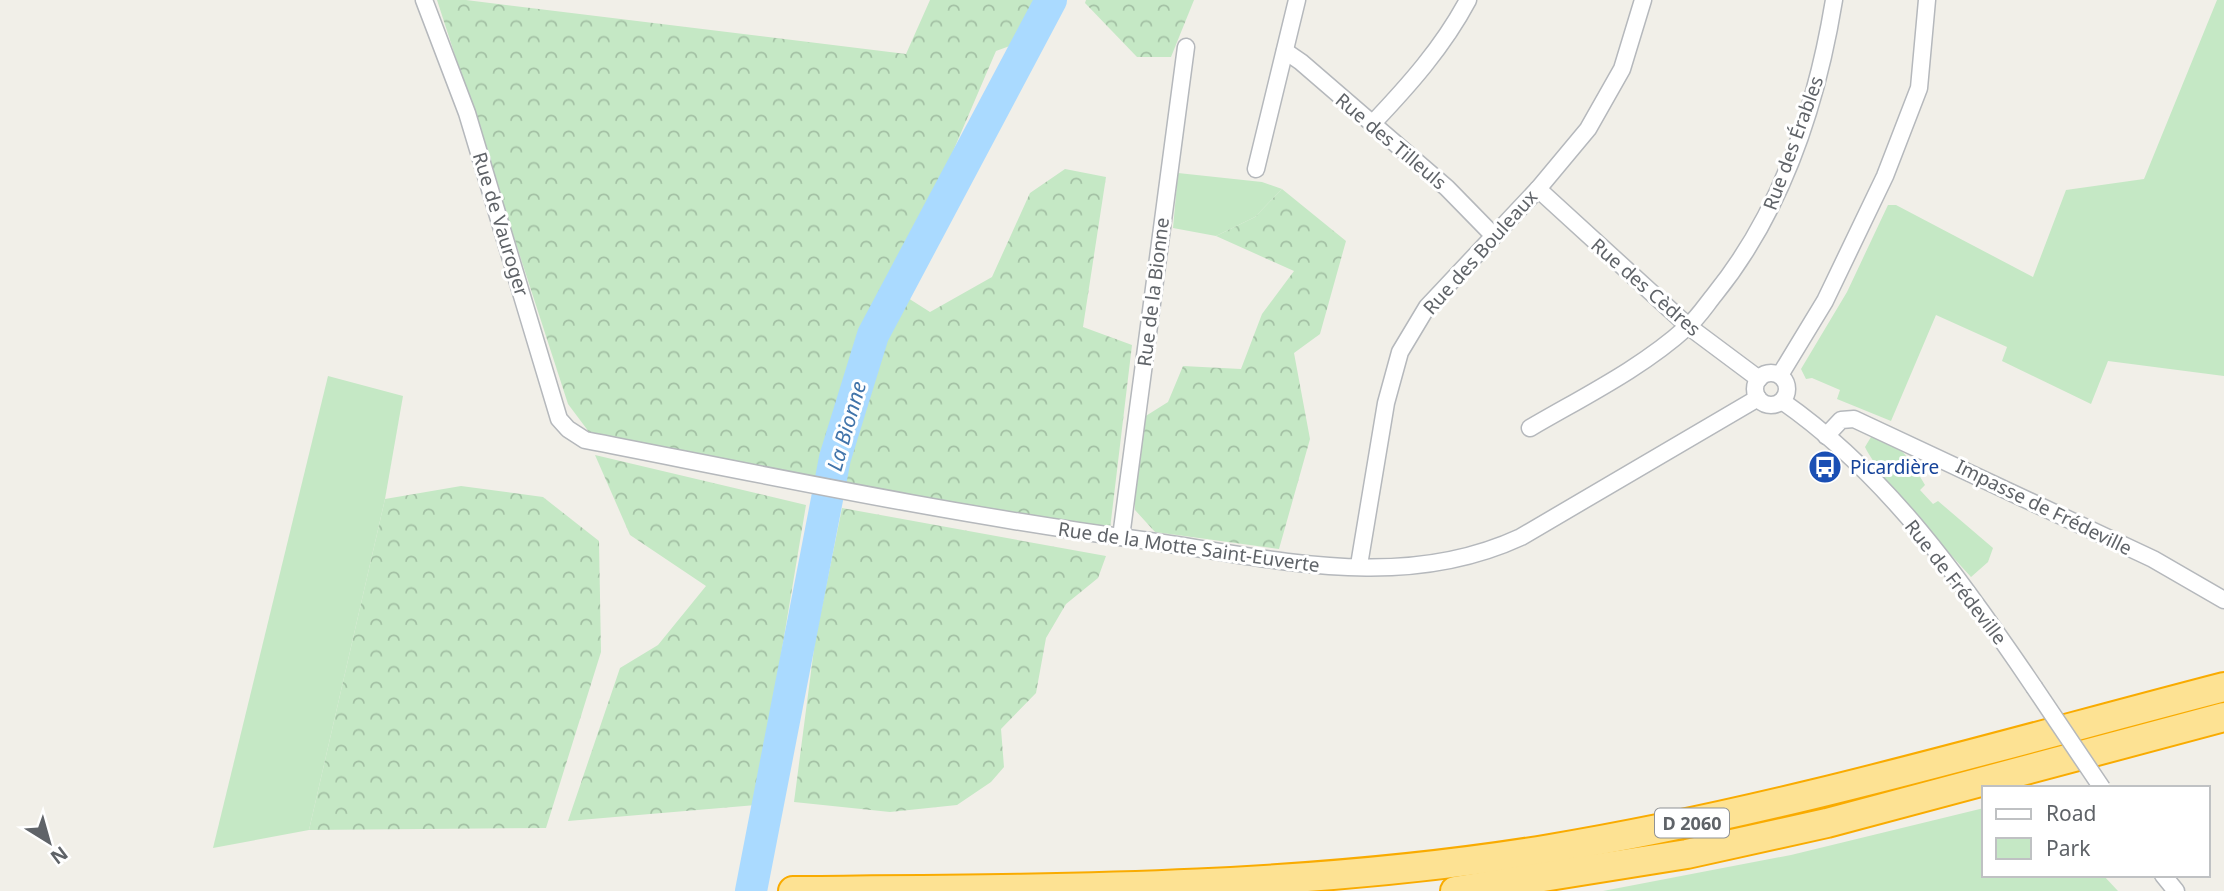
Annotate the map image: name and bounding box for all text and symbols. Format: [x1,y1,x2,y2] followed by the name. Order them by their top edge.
[1757,72,1829,214] street label: Rue des Érables
[1330,87,1452,195] street label: Rue des Tilleuls
[467,149,535,299] street label: Rue de Vauroger
[1417,184,1543,320] street label: Rue des Bouleaux
[1131,216,1175,368] street label: Rue de la Bionne
[1586,232,1706,342] street label: Rue des Cèdres
[820,378,872,474] water label: La Bionne
[1806,448,1844,486] bus stop icon: Picardière
[1952,453,2136,561] street label: Impasse de Frédeville
[1850,454,1939,480] place label: Picardière
[1899,514,2013,650] street label: Rue de Frédeville
[1056,516,1322,578] street label: Rue de la Motte Saint-Euverte
[1982,786,2210,877] legend
[2046,799,2096,827] text: Road
[14,807,84,877] north arrow
[1655,808,1729,838] road number: D 2060
[2046,834,2091,862] text: Park
[45,841,73,871] text: N

